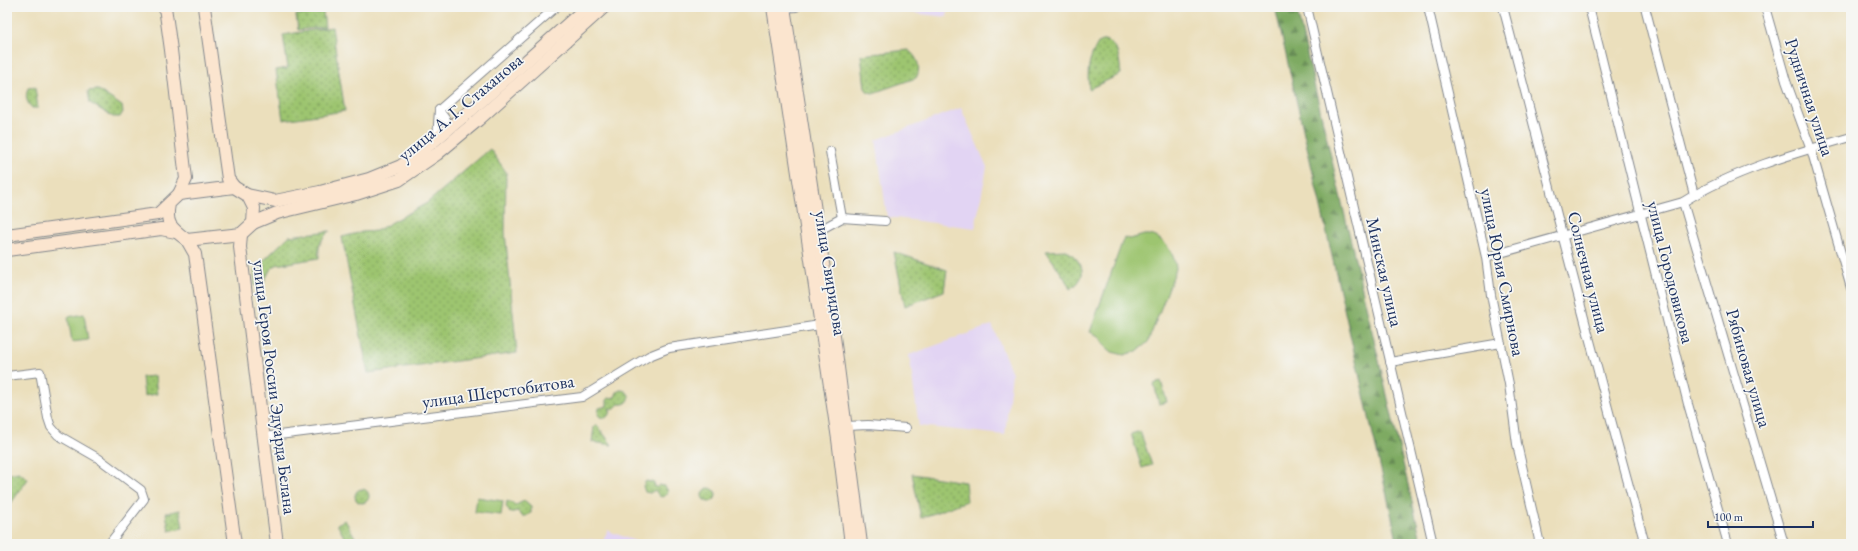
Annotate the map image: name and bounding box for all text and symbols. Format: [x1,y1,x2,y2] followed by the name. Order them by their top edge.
[1780,35,1840,160] street label: Рудничная улица
[393,48,528,166] street label: улица А. Г. Стаханова
[1475,186,1531,359] street label: улица Юрия Смирнова
[1642,198,1700,347] street label: улица Городовикова
[810,209,852,338] street label: улица Свиридова
[1563,209,1615,336] street label: Солнечная улица
[1361,215,1409,330] street label: Минская улица
[248,258,302,517] street label: улица Героя России Эдуарда Белана
[1721,306,1777,431] street label: Рябиновая улица
[420,369,576,413] street label: улица Шерстобитова
[1708,503,1813,529] scale bar
[1714,509,1744,525] text: 100 m

